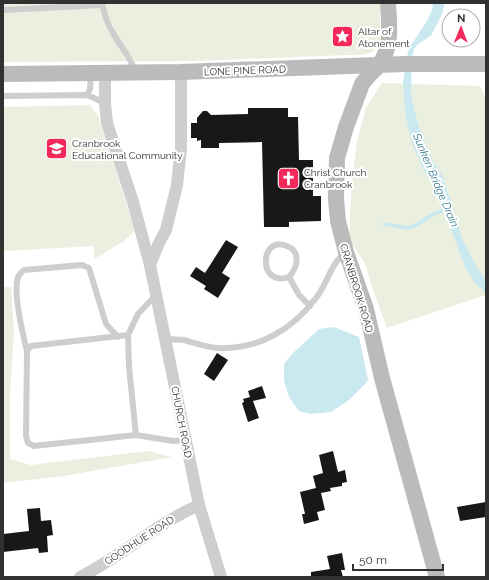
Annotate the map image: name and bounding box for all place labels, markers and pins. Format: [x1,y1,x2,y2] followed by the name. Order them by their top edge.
[329,24,355,50] place icon: Altar of Atonement
[358,26,410,49] place label: Altar of Atonement
[43,136,69,162] school or university icon: Cranbrook Educational Community
[72,138,183,161] place label: Cranbrook Educational Community
[275,165,301,191] church icon: Christ Church Cranbrook
[304,167,367,190] place label: Christ Church Cranbrook

